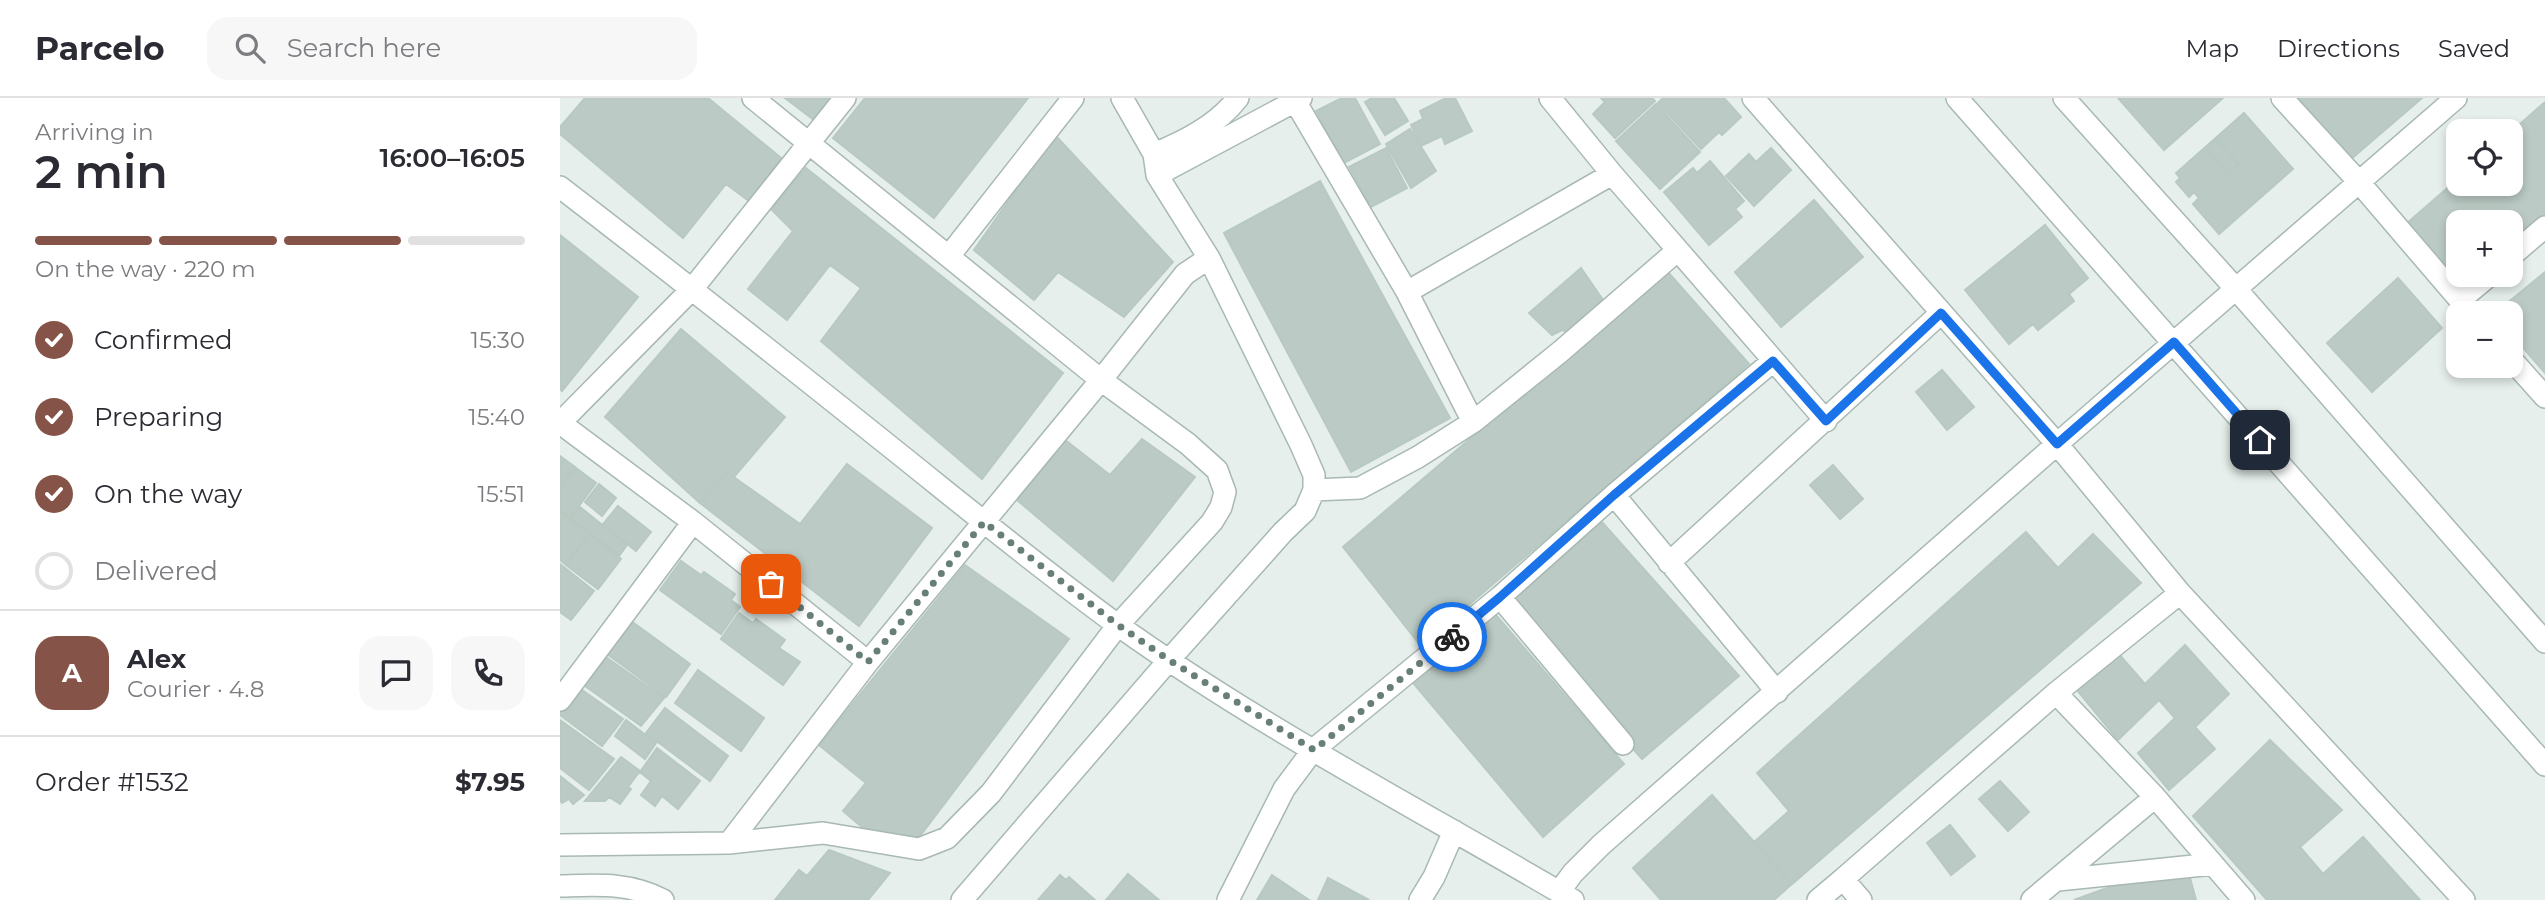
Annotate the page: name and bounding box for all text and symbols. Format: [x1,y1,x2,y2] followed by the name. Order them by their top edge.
[207,17,697,80] search box
[35,28,165,68] text: Parcelo
[231,29,269,67] icon: search
[287,32,441,64] text: Search here
[2186,34,2239,63] text: Map
[2277,34,2400,63] text: Directions
[2438,34,2510,63] text: Saved
[35,118,154,146] text: Arriving in
[2446,119,2523,378] map controls
[2446,119,2523,196] button: locate
[380,142,525,174] text: 16:00–16:05
[35,143,168,200] text: 2 min
[2446,210,2523,287] button: +
[35,255,256,283] text: On the way · 220 m
[2446,301,2523,378] button: −
[35,321,73,359] icon: check
[94,324,233,356] text: Confirmed
[471,326,525,354] text: 15:30
[35,398,73,436] icon: check
[94,401,223,433] text: Preparing
[468,403,525,431] text: 15:40
[2230,410,2290,470] pin
[2241,421,2279,459] icon: home
[35,475,73,513] icon: check
[94,478,242,510] text: On the way
[477,480,525,508] text: 15:51
[741,554,801,614] pin
[94,555,218,587] text: Delivered
[752,565,790,603] icon: bag
[1417,602,1487,672] courier
[1433,618,1471,656] icon: bike
[359,636,433,710] button: chat
[451,636,525,710] button: phone
[127,643,186,675] text: Alex
[62,657,82,689] text: A
[127,675,264,703] text: Courier · 4.8
[35,766,189,798] text: Order #1532
[455,766,525,798] text: $7.95

